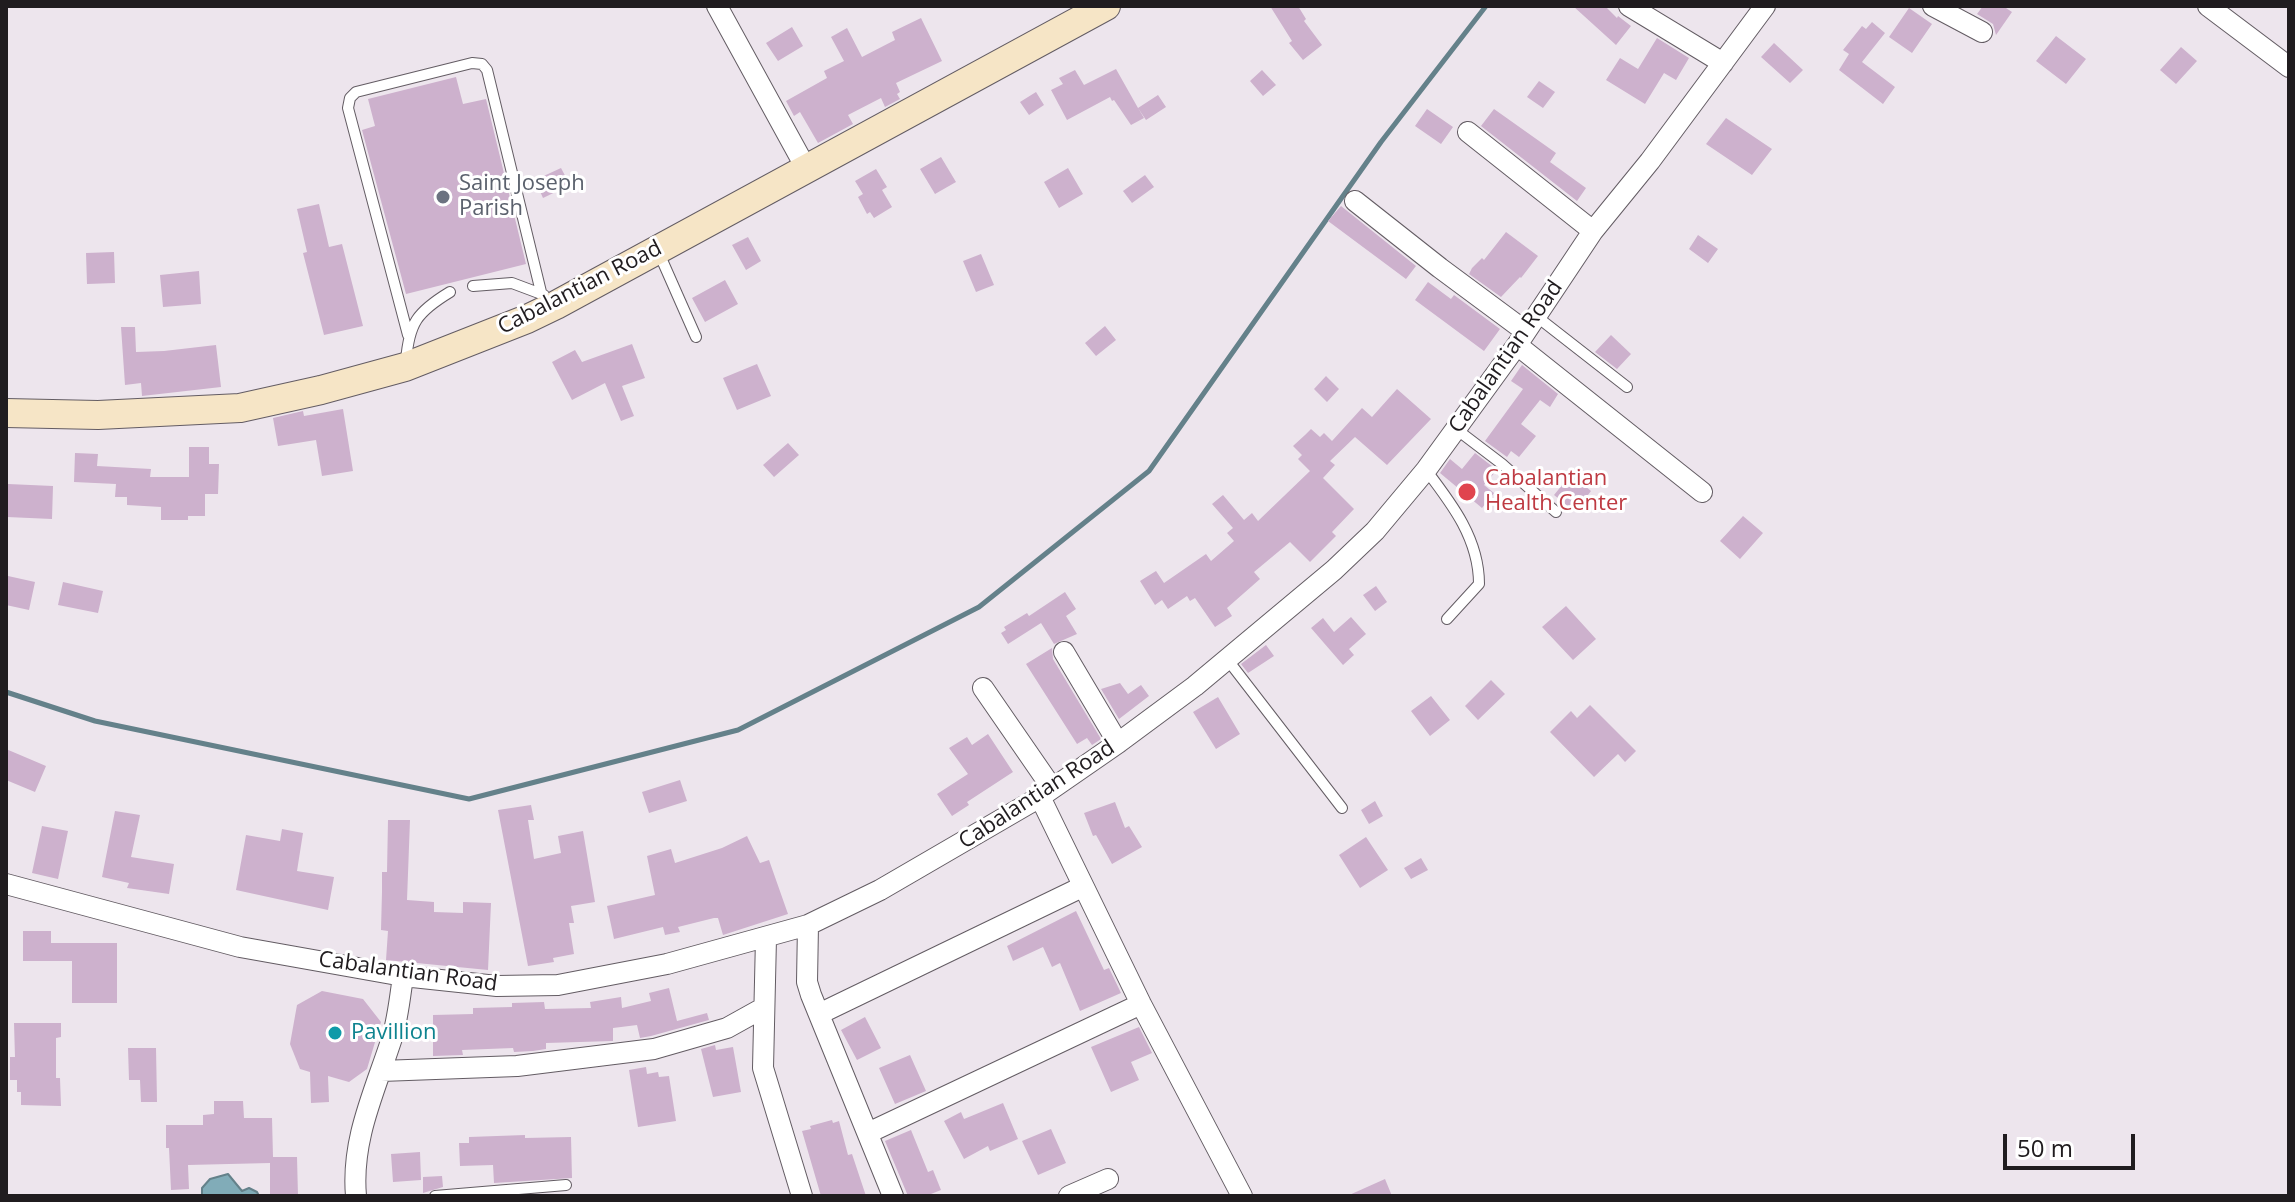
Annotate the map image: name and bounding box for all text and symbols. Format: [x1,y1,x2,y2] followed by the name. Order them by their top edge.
[459,171,585,222] place label: Saint Joseph Parish
[434,188,452,206] marker: Saint Joseph Parish
[494,235,666,341] street label: Cabalantian Road
[1443,276,1569,438] street label: Cabalantian Road
[1485,466,1627,518] place label: Cabalantian Health Center
[1456,481,1478,503] marker: Cabalantian Health Center
[954,735,1120,855] street label: Cabalantian Road
[317,946,499,998] street label: Cabalantian Road
[351,1020,436,1046] place label: Pavillion
[326,1024,344,1042] marker: Pavillion
[2007,1118,2139,1168] scale bar
[2017,1131,2073,1164] text: 50 m

